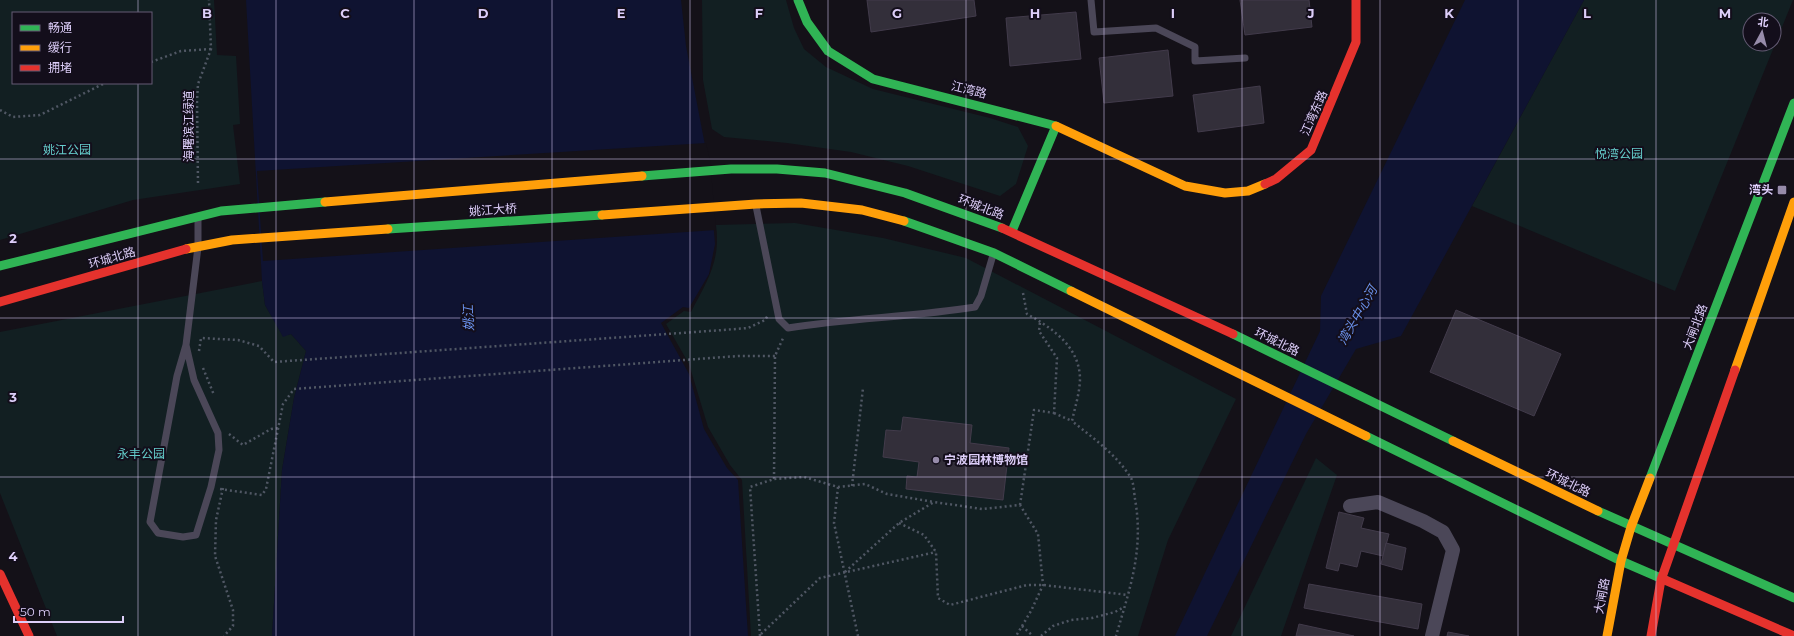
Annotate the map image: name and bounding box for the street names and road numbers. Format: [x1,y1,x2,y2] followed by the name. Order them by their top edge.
[950,78,988,101] street label: 江湾路
[1297,88,1330,138] street label: 江湾东路
[181,90,196,162] street label: 海曙滨江绿道
[956,191,1006,222] street label: 环城北路
[468,200,517,219] street label: 姚江大桥
[87,244,137,271] street label: 环城北路
[1679,302,1710,352] street label: 大闸北路
[1252,324,1302,359] street label: 环城北路
[1543,465,1593,500] street label: 环城北路
[1591,577,1612,615] street label: 大闸路

